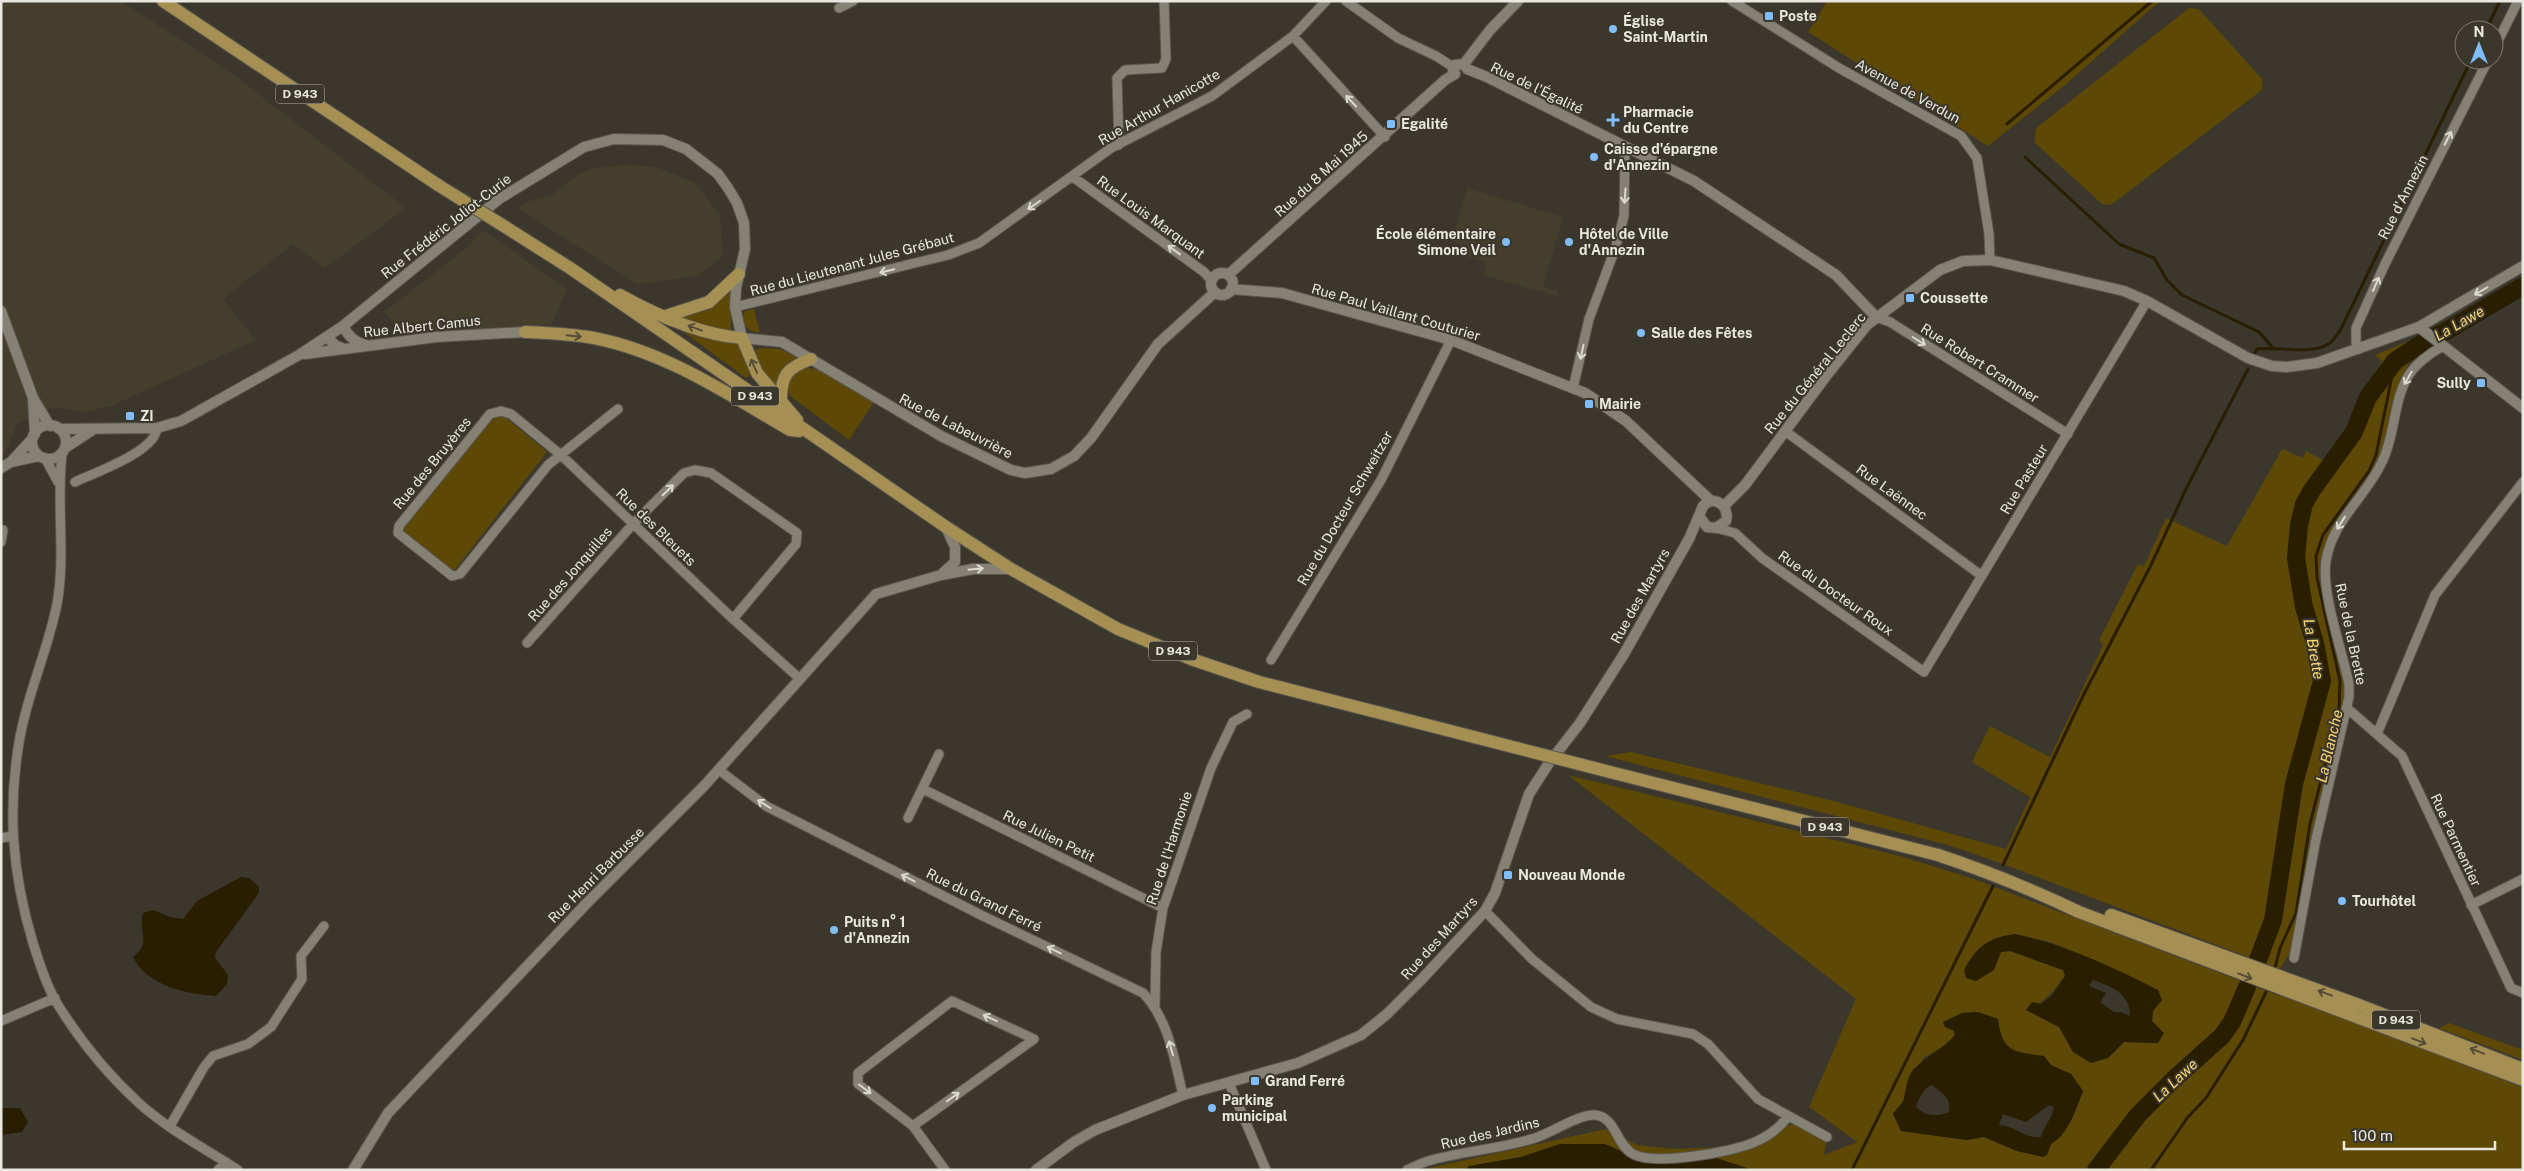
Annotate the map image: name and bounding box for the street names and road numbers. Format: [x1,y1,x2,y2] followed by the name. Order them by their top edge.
[1853,56,1963,126] street label: Avenue de Verdun
[1488,58,1586,117] street label: Rue de l'Égalité
[1095,66,1223,148] street label: Rue Arthur Hanicotte
[276,85,324,104] road number: D 943
[1271,128,1371,220] street label: Rue du 8 Mai 1945
[2375,152,2431,242] street label: Rue d'Annezin
[378,170,514,282] street label: Rue Frédéric Joliot-Curie
[1094,172,1208,262] street label: Rue Louis Marquant
[748,229,956,299] street label: Rue du Lieutenant Jules Grébaut
[1310,280,1482,344] street label: Rue Paul Vaillant Couturier
[1761,309,1869,437] street label: Rue du Général Leclerc
[363,312,481,340] street label: Rue Albert Camus
[1918,320,2042,406] street label: Rue Robert Crammer
[731,386,779,406] road number: D 943
[897,390,1016,462] street label: Rue de Labeuvrière
[390,414,474,512] street label: Rue des Bruyères
[1294,428,1396,588] street label: Rue du Docteur Schweitzer
[1997,441,2051,517] street label: Rue Pasteur
[1853,461,1931,523] street label: Rue Laënnec
[613,485,699,569] street label: Rue des Bleuets
[525,524,615,624] street label: Rue des Jonquilles
[1607,546,1673,646] street label: Rue des Martyrs
[1775,547,1897,639] street label: Rue du Docteur Roux
[2332,582,2370,686] street label: Rue de la Brette
[1149,641,1197,660] road number: D 943
[1143,789,1195,907] street label: Rue de l'Harmonie
[2427,791,2485,889] street label: Rue Parmentier
[1000,807,1098,865] street label: Rue Julien Petit
[1801,818,1849,836] road number: D 943
[545,824,647,926] street label: Rue Henri Barbusse
[924,865,1044,935] street label: Rue du Grand Ferré
[1398,893,1480,983] street label: Rue des Martyrs
[2372,1010,2420,1030] road number: D 943
[1439,1114,1541,1152] street label: Rue des Jardins

